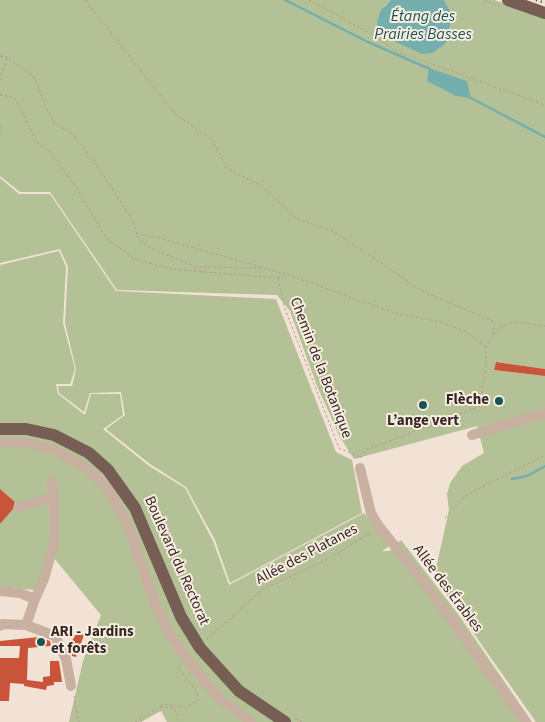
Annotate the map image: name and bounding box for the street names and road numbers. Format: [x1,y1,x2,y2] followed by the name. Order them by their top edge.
[285,295,355,441] street label: Chemin de la Botanique
[139,494,213,628] street label: Boulevard du Rectorat
[253,521,361,589] street label: Allée des Platanes
[408,542,486,636] street label: Allée des Érables

